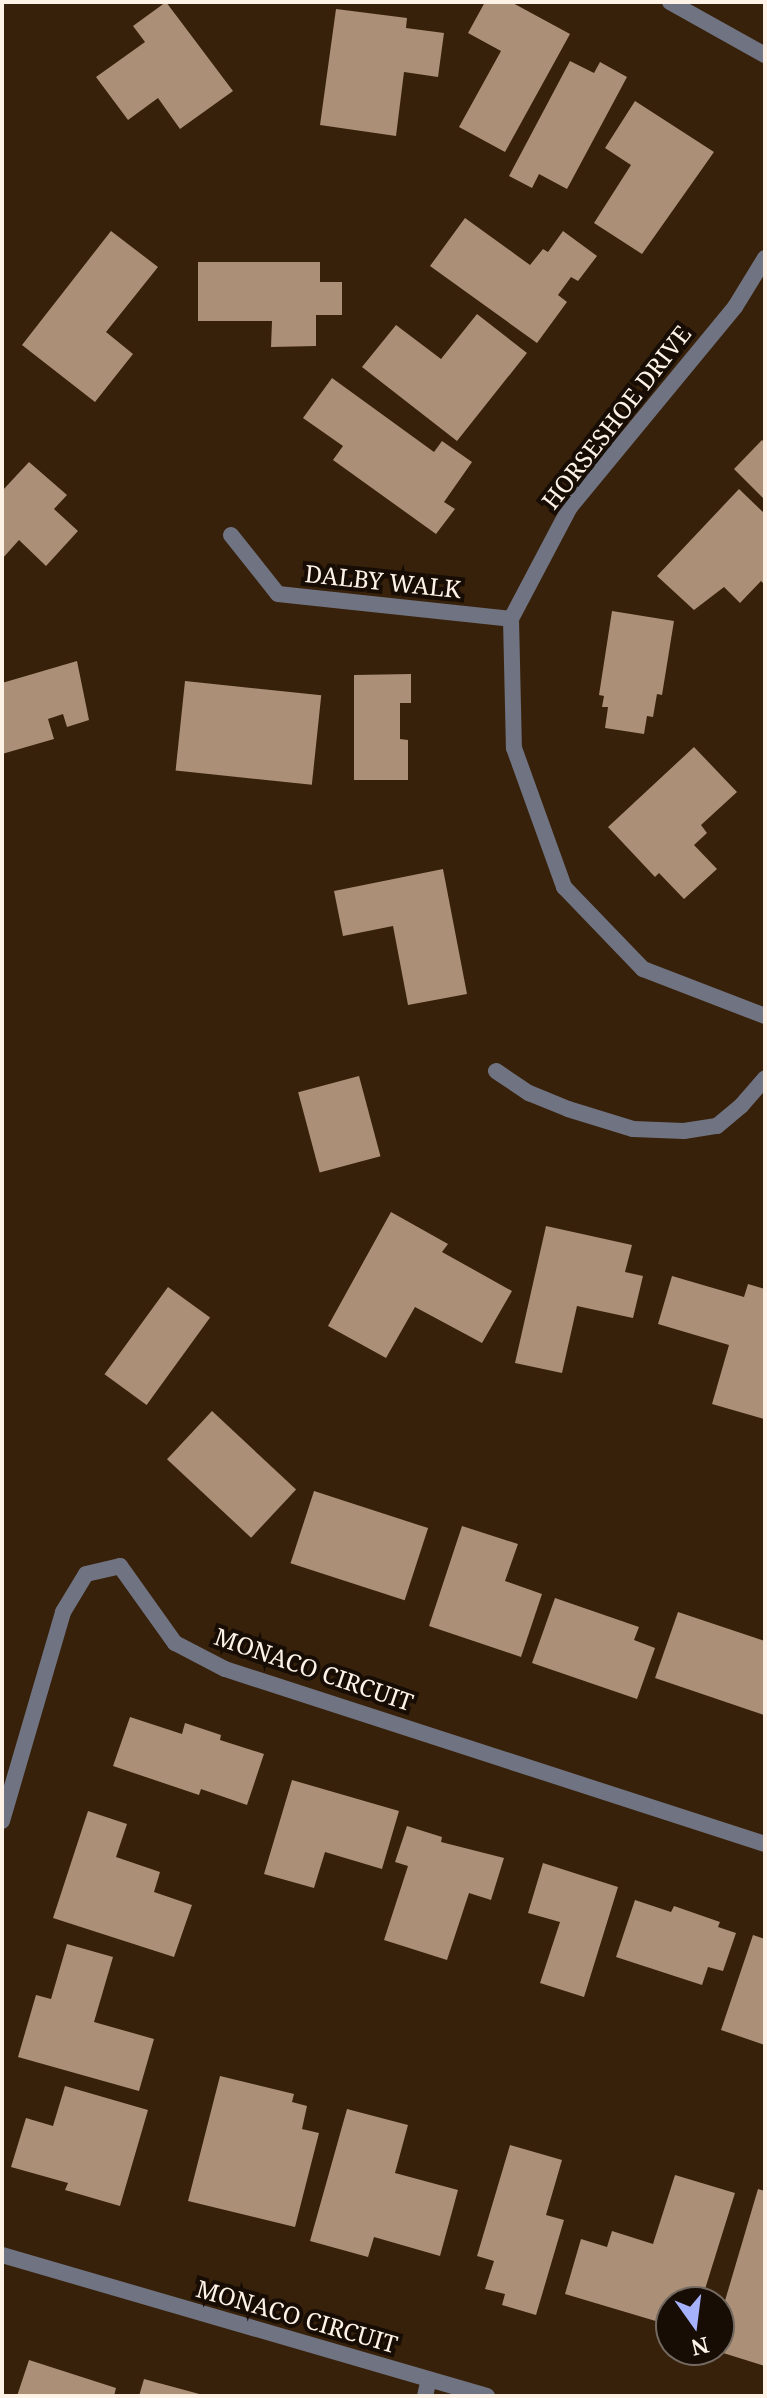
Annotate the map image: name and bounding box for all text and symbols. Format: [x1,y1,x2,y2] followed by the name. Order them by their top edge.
[535,320,697,514] street label: HORSESHOE DRIVE
[303,558,463,604] street label: DALBY WALK
[211,1622,417,1716] street label: MONACO CIRCUIT
[193,2273,401,2359] street label: MONACO CIRCUIT
[655,2286,735,2366] north arrow
[688,2331,712,2364] text: N

